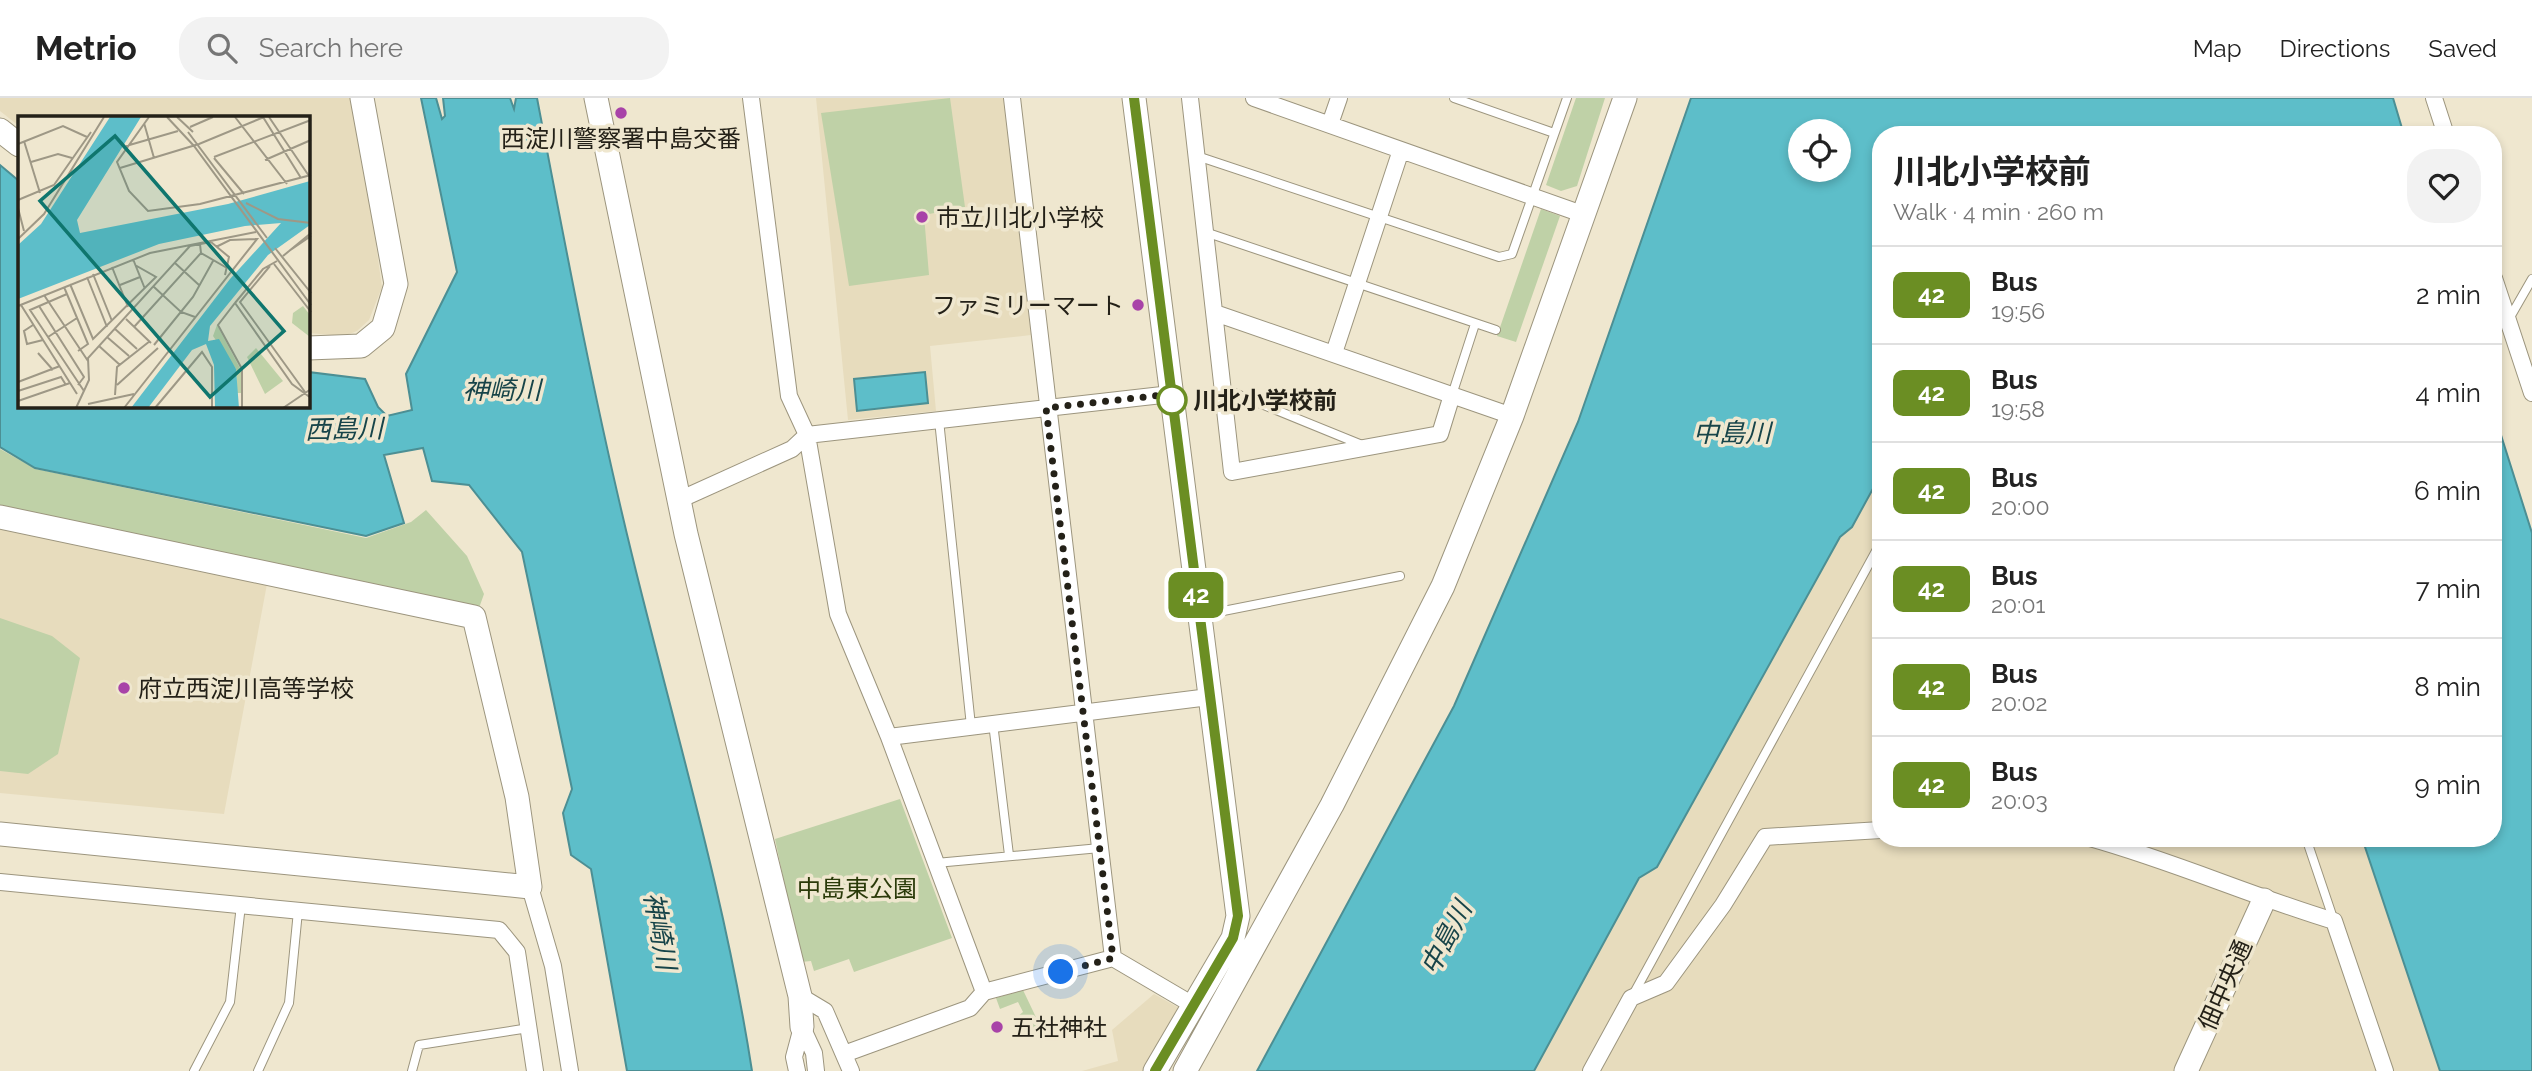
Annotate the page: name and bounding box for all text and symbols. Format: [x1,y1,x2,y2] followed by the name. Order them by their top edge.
[179,17,669,80] search box
[35,29,137,68] text: Metrio
[203,29,241,67] icon: search
[259,33,403,63] text: Search here
[2193,34,2242,63] text: Map
[2280,34,2390,63] text: Directions
[2428,34,2497,63] text: Saved
[613,105,629,121] marker: 西淀川警察署中島交番
[18,116,310,408] inset map
[1788,119,1851,182] map controls
[1788,119,1851,182] button: locate
[501,124,741,153] place label: 西淀川警察署中島交番
[2407,149,2481,223] button: heart
[1893,152,2091,191] text: 川北小学校前
[1893,198,2104,225] text: Walk · 4 min · 260 m
[936,203,1104,232] place label: 市立川北小学校
[914,209,930,225] marker: 市立川北小学校
[1991,267,2038,297] text: Bus
[1918,280,1945,309] text: 42
[2416,280,2481,310] text: 2 min
[932,291,1124,320] place label: ファミリーマート
[1130,297,1146,313] marker: ファミリーマート
[1991,297,2045,324] text: 19:56
[1991,365,2038,395] text: Bus
[463,375,544,405] water label: 神崎川
[1918,378,1945,407] text: 42
[2415,378,2481,408] text: 4 min
[1157,385,1187,415] marker: 川北小学校前
[1193,386,1337,415] place label: 川北小学校前
[1991,395,2045,422] text: 19:58
[305,413,386,445] water label: 西島川
[1693,418,1774,448] water label: 中島川
[1991,463,2038,493] text: Bus
[1918,476,1945,505] text: 42
[2414,476,2481,506] text: 6 min
[1991,493,2050,520] text: 20:00
[1991,561,2038,591] text: Bus
[1164,572,1228,618] line badge: 42
[1918,574,1945,603] text: 42
[2416,574,2481,604] text: 7 min
[1182,580,1210,609] text: 42
[1991,591,2045,618] text: 20:01
[1991,659,2038,689] text: Bus
[1918,672,1945,701] text: 42
[2414,672,2481,702] text: 8 min
[138,674,354,703] place label: 府立西淀川高等学校
[116,680,132,696] marker: 府立西淀川高等学校
[1991,689,2047,716] text: 20:02
[1991,757,2038,787] text: Bus
[1918,770,1945,799] text: 42
[2414,770,2481,800] text: 9 min
[1991,787,2048,814] text: 20:03
[797,874,917,903] park label: 中島東公園
[638,890,682,975] water label: 神崎川
[1414,894,1479,979] water label: 中島川
[2192,935,2258,1035] street label: 佃中央通
[1043,954,1078,989] your location
[1011,1013,1107,1042] place label: 五社神社
[989,1019,1005,1035] marker: 五社神社

